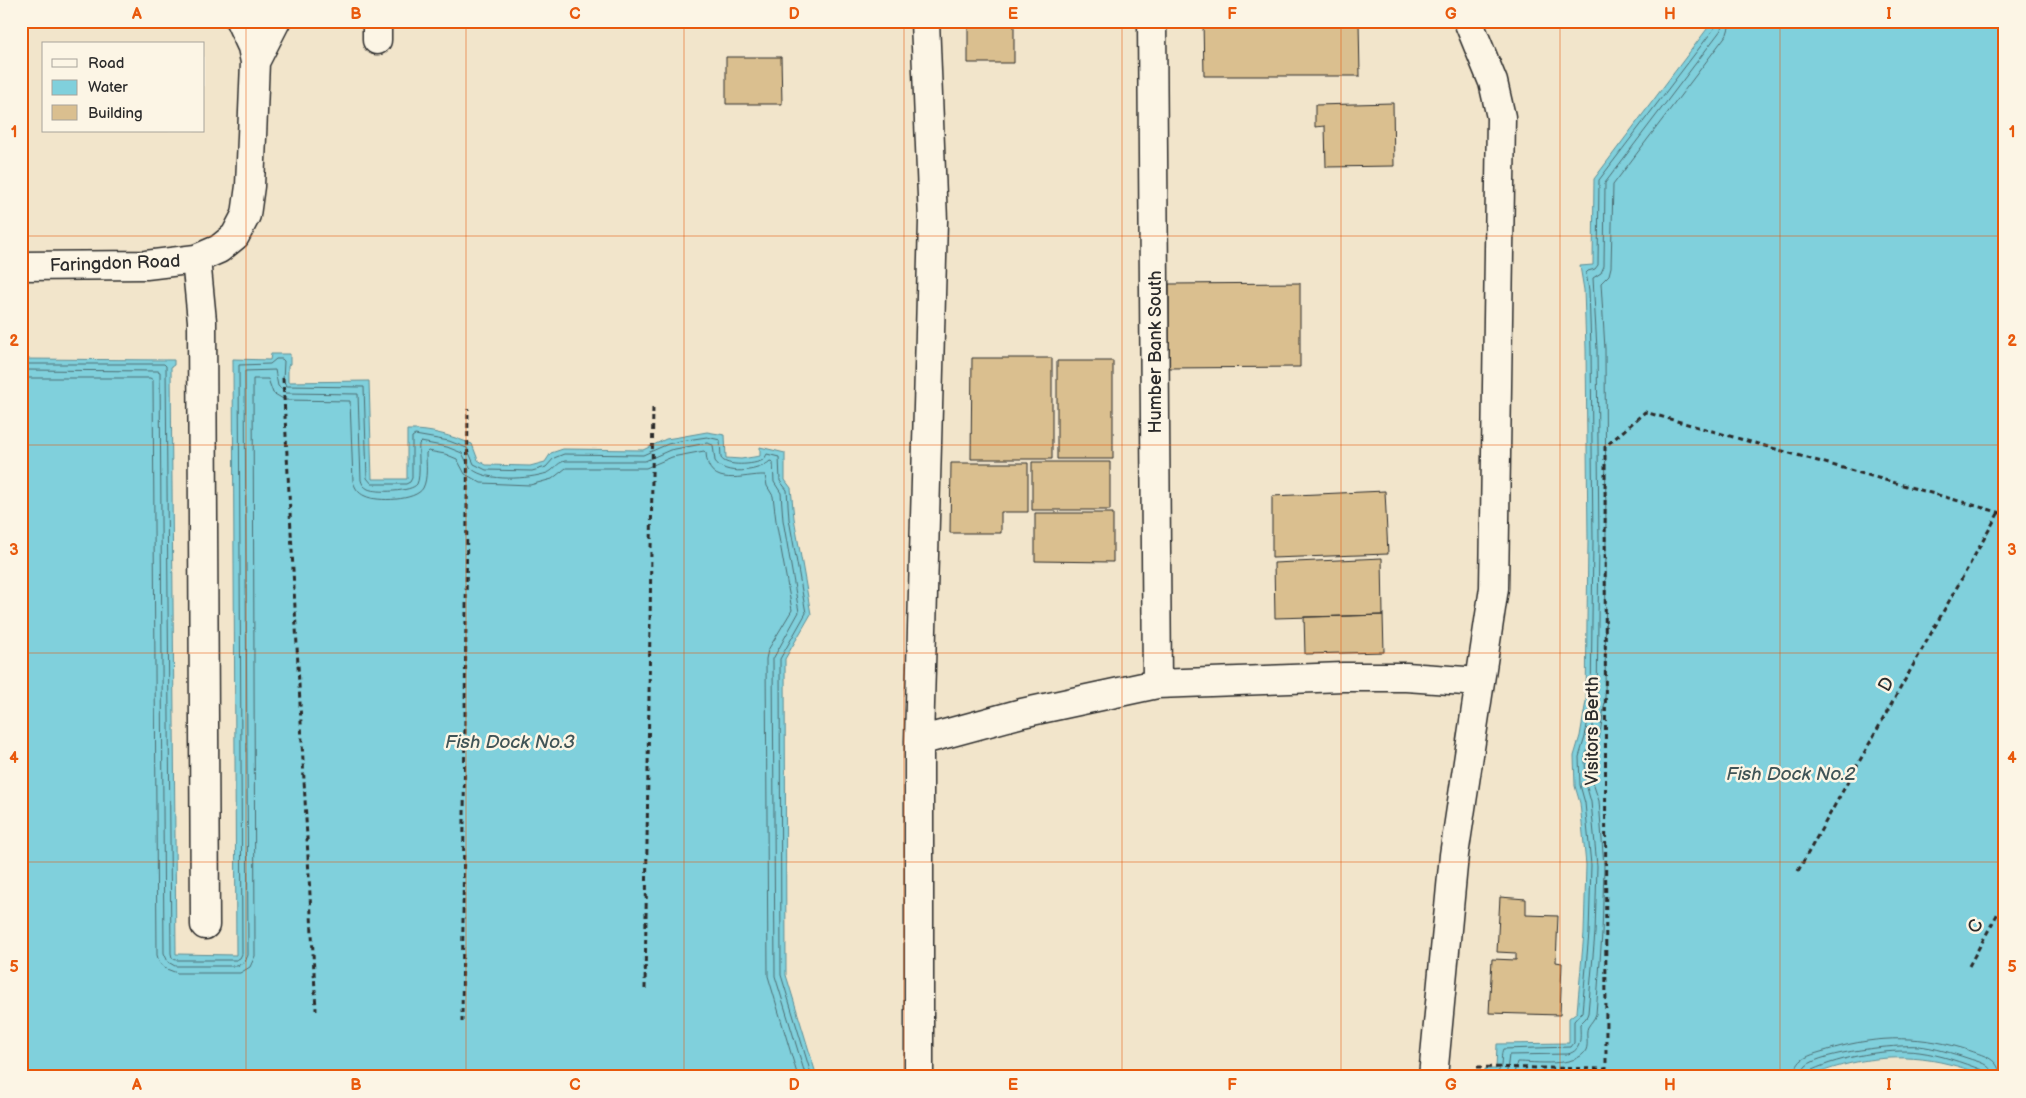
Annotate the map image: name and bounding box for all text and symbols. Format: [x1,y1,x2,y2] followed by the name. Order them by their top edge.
[131,5,142,24] text: A
[350,5,362,24] text: B
[569,5,581,24] text: C
[788,5,800,24] text: D
[1008,5,1018,24] text: E
[1227,5,1237,24] text: F
[1445,5,1457,24] text: G
[1664,5,1676,24] text: H
[1886,5,1892,24] text: I
[42,42,205,132] legend
[88,54,124,73] text: Road
[88,78,128,97] text: Water
[88,104,143,123] text: Building
[11,123,17,142] text: 1
[2009,123,2015,142] text: 1
[49,251,181,276] street label: Faringdon Road
[1145,271,1166,433] street label: Humber Bank South
[9,332,19,351] text: 2
[2007,332,2017,351] text: 2
[9,541,19,560] text: 3
[2007,541,2017,560] text: 3
[1874,673,1899,695] street label: D
[1582,676,1603,786] street label: Visitors Berth
[445,731,576,754] water label: Fish Dock No.3
[9,749,19,768] text: 4
[2007,749,2017,768] text: 4
[1726,763,1856,786] water label: Fish Dock No.2
[1963,915,1988,937] street label: C
[9,958,19,977] text: 5
[2007,958,2017,977] text: 5
[131,1076,142,1095] text: A
[350,1076,362,1095] text: B
[569,1076,581,1095] text: C
[788,1076,800,1095] text: D
[1008,1076,1018,1095] text: E
[1227,1076,1237,1095] text: F
[1445,1076,1457,1095] text: G
[1664,1076,1676,1095] text: H
[1886,1076,1892,1095] text: I

